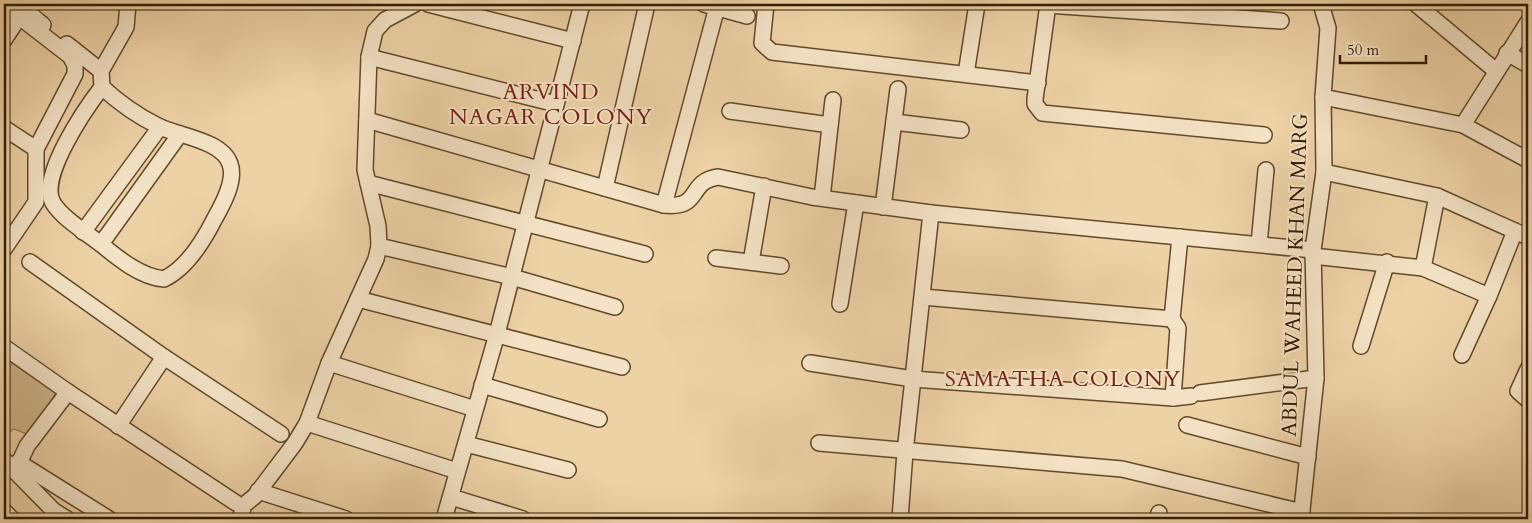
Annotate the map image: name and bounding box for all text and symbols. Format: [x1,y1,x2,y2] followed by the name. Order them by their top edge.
[1340,32,1426,64] scale bar
[1347,40,1379,60] text: 50 m
[449,77,653,132] district label: ARVIND NAGAR COLONY
[1275,112,1315,437] street label: ABDUL WAHEED KHAN MARG
[945,364,1181,394] district label: SAMATHA COLONY

